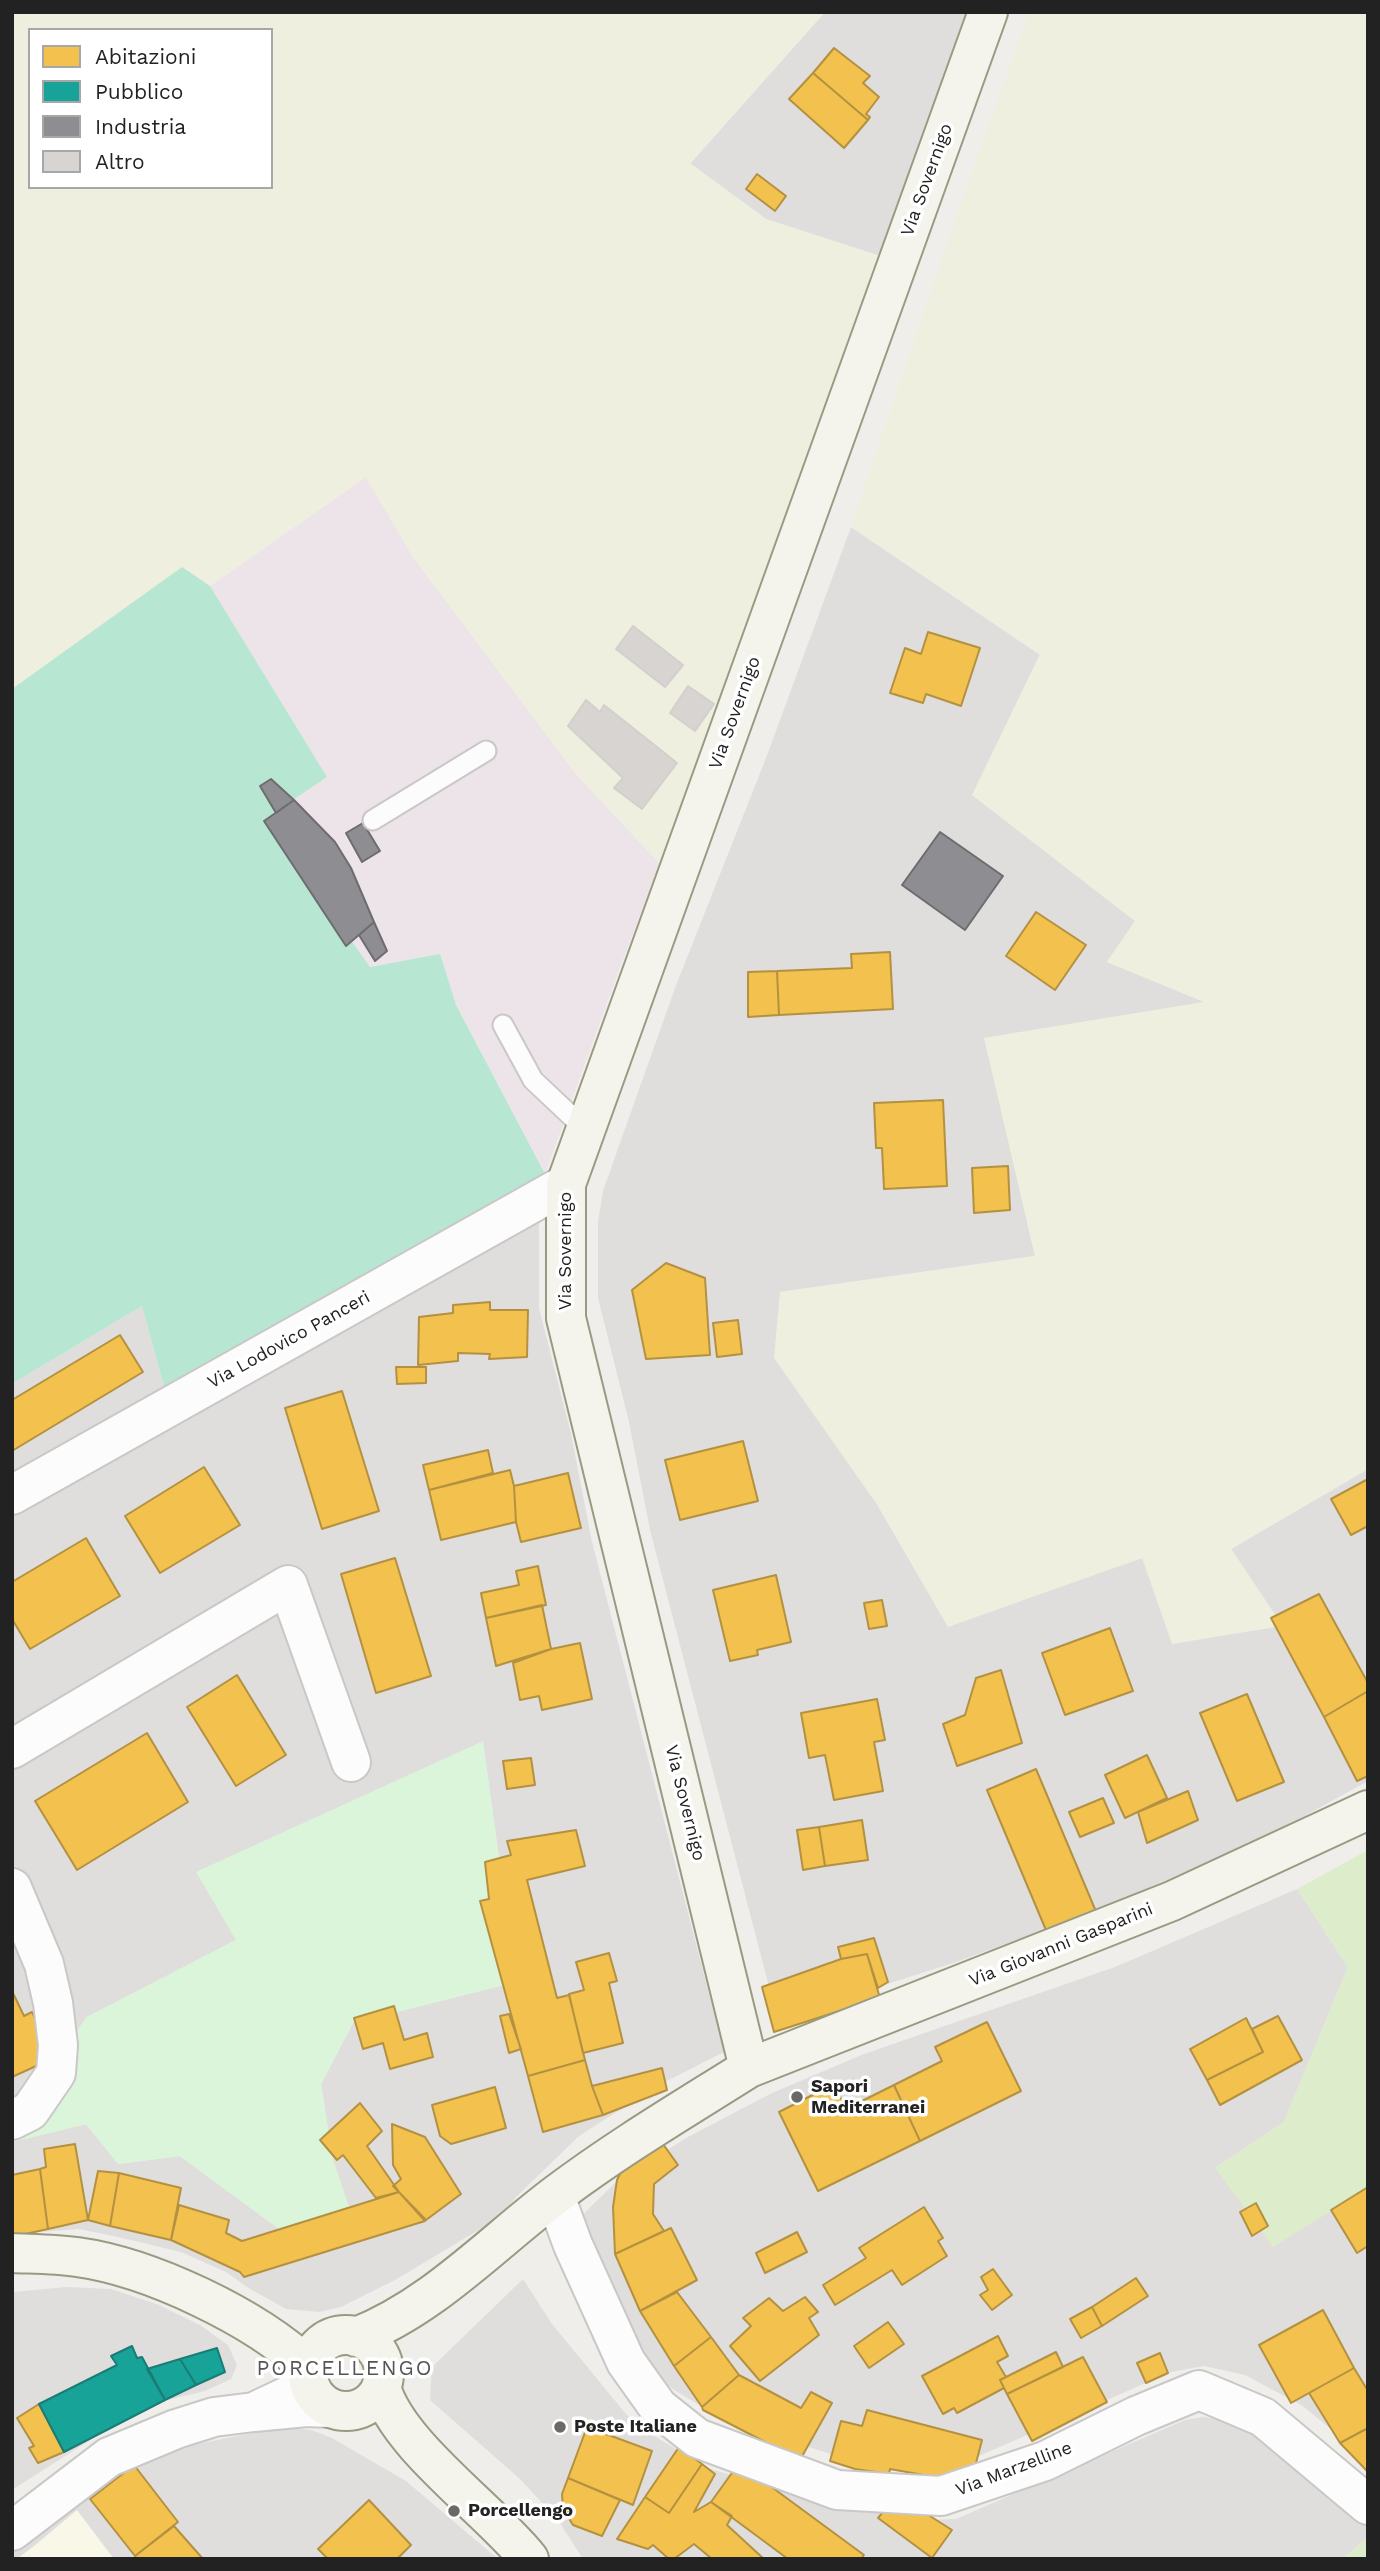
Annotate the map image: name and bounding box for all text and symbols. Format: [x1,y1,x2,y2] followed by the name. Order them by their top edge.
[28,28,273,189] legend
[95,44,196,69] text: Abitazioni
[95,79,183,104] text: Pubblico
[95,114,186,139] text: Industria
[897,121,957,239] street label: Via Sovernigo
[95,149,145,174] text: Altro
[705,654,765,772] street label: Via Sovernigo
[555,1192,577,1310] street label: Via Sovernigo
[204,1286,374,1394] street label: Via Lodovico Panceri
[660,1743,710,1863] street label: Via Sovernigo
[966,1898,1156,1992] street label: Via Giovanni Gasparini
[811,2076,925,2118] place label: Sapori Mediterranei
[789,2089,805,2105] marker: Sapori Mediterranei
[258,2356,432,2382] district label: PORCELLENGO
[574,2416,697,2438] place label: Poste Italiane
[552,2419,568,2435] marker: Poste Italiane
[953,2437,1075,2501] street label: Via Marzelline
[468,2500,573,2522] place label: Porcellengo
[446,2503,462,2519] marker: Porcellengo

